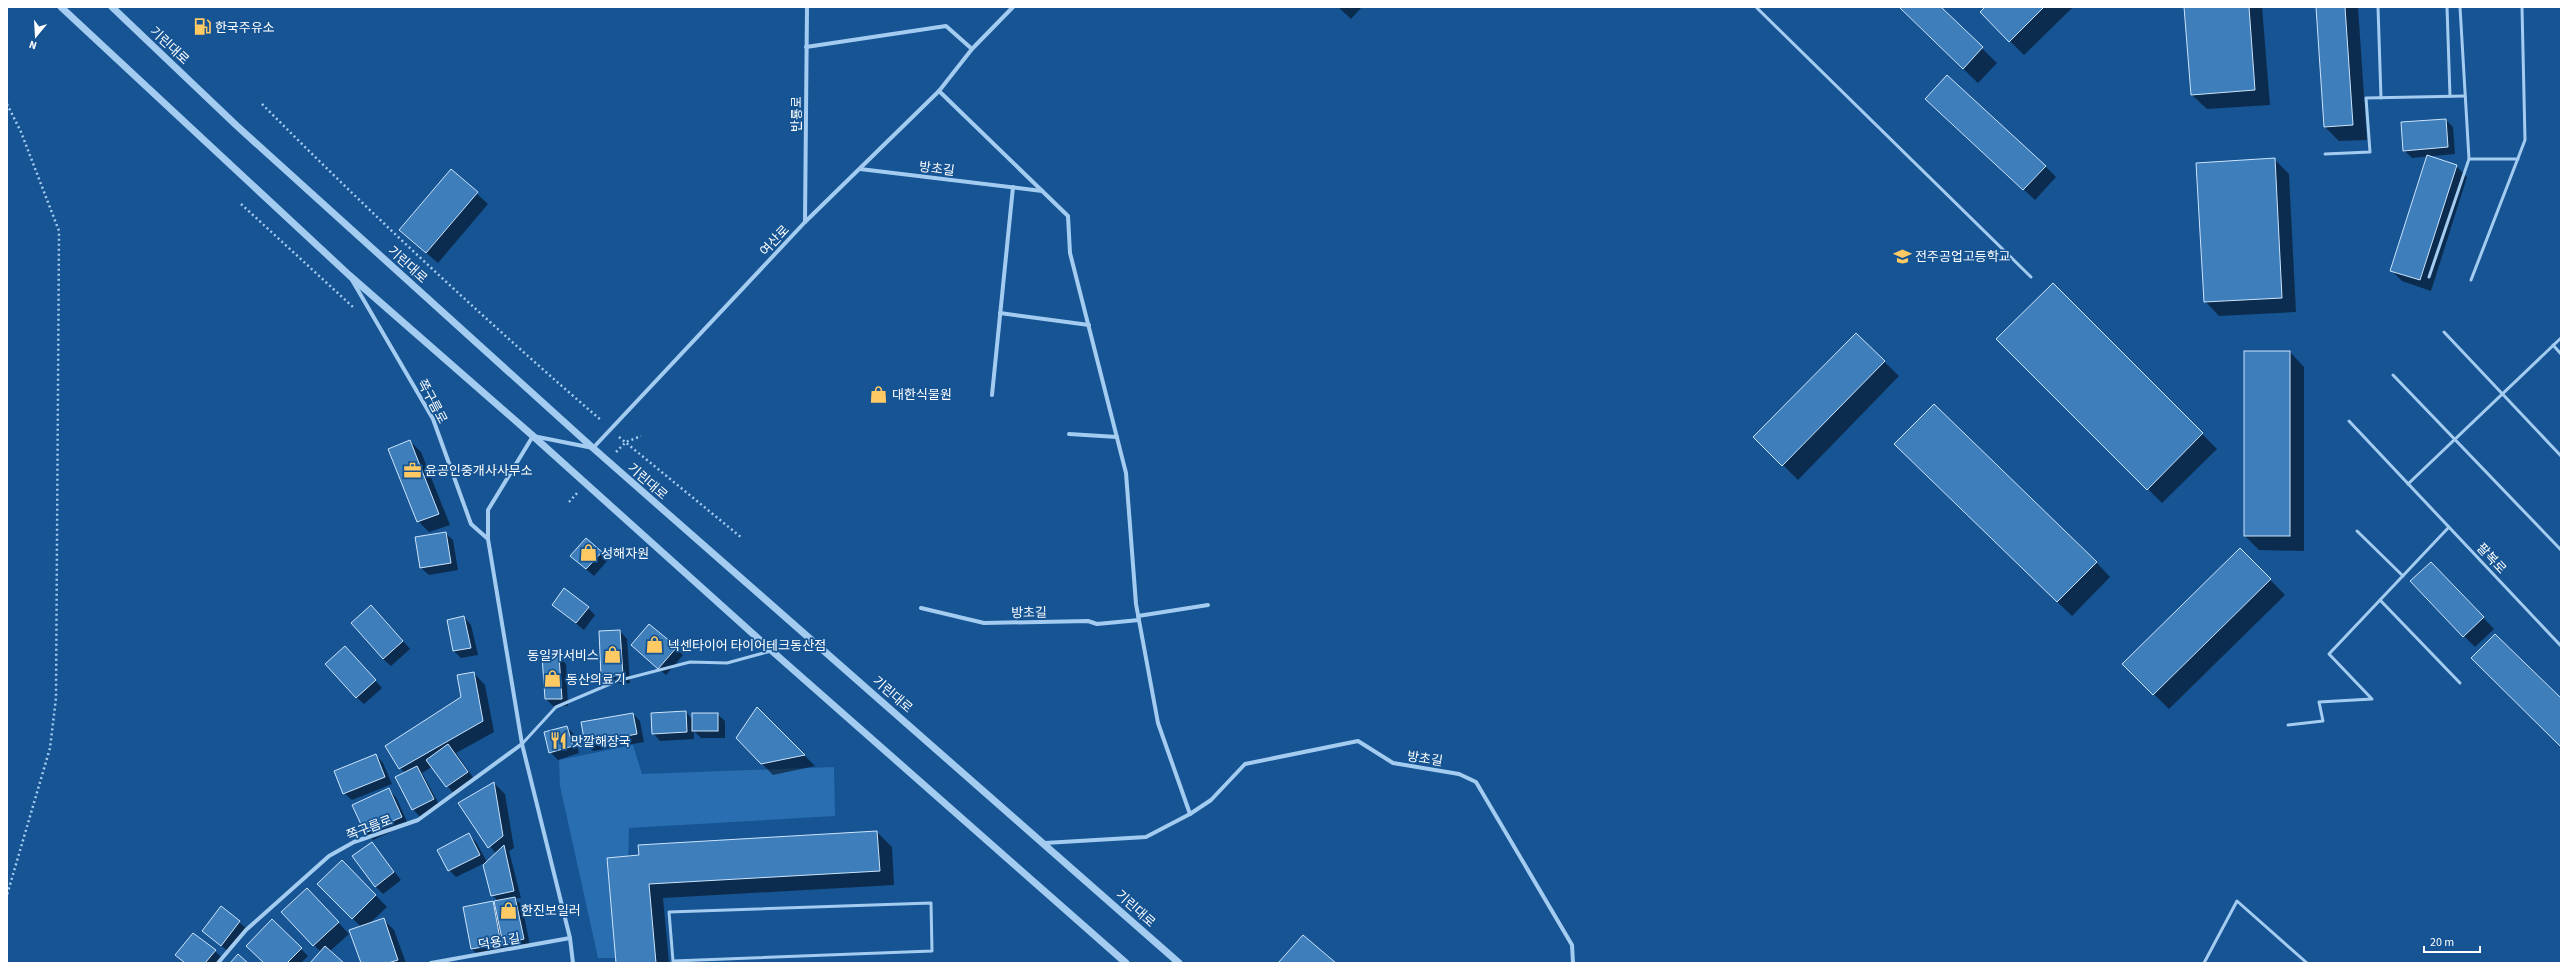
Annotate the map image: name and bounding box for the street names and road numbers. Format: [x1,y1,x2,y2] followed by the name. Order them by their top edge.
[146,23,193,69] street label: 기린대로
[788,96,806,132] street label: 반룡로
[918,158,956,180] street label: 방초길
[756,221,794,260] street label: 여산로
[384,242,431,287] street label: 기린대로
[413,376,451,427] street label: 쪽구름로
[623,459,671,504] street label: 기린대로
[2472,539,2510,578] street label: 팔복로
[1011,604,1047,622] street label: 방초길
[868,672,916,717] street label: 기린대로
[1406,747,1444,771] street label: 방초길
[344,811,395,845] street label: 쪽구름로
[1112,886,1159,931] street label: 기린대로
[477,929,522,955] street label: 덕용1길

